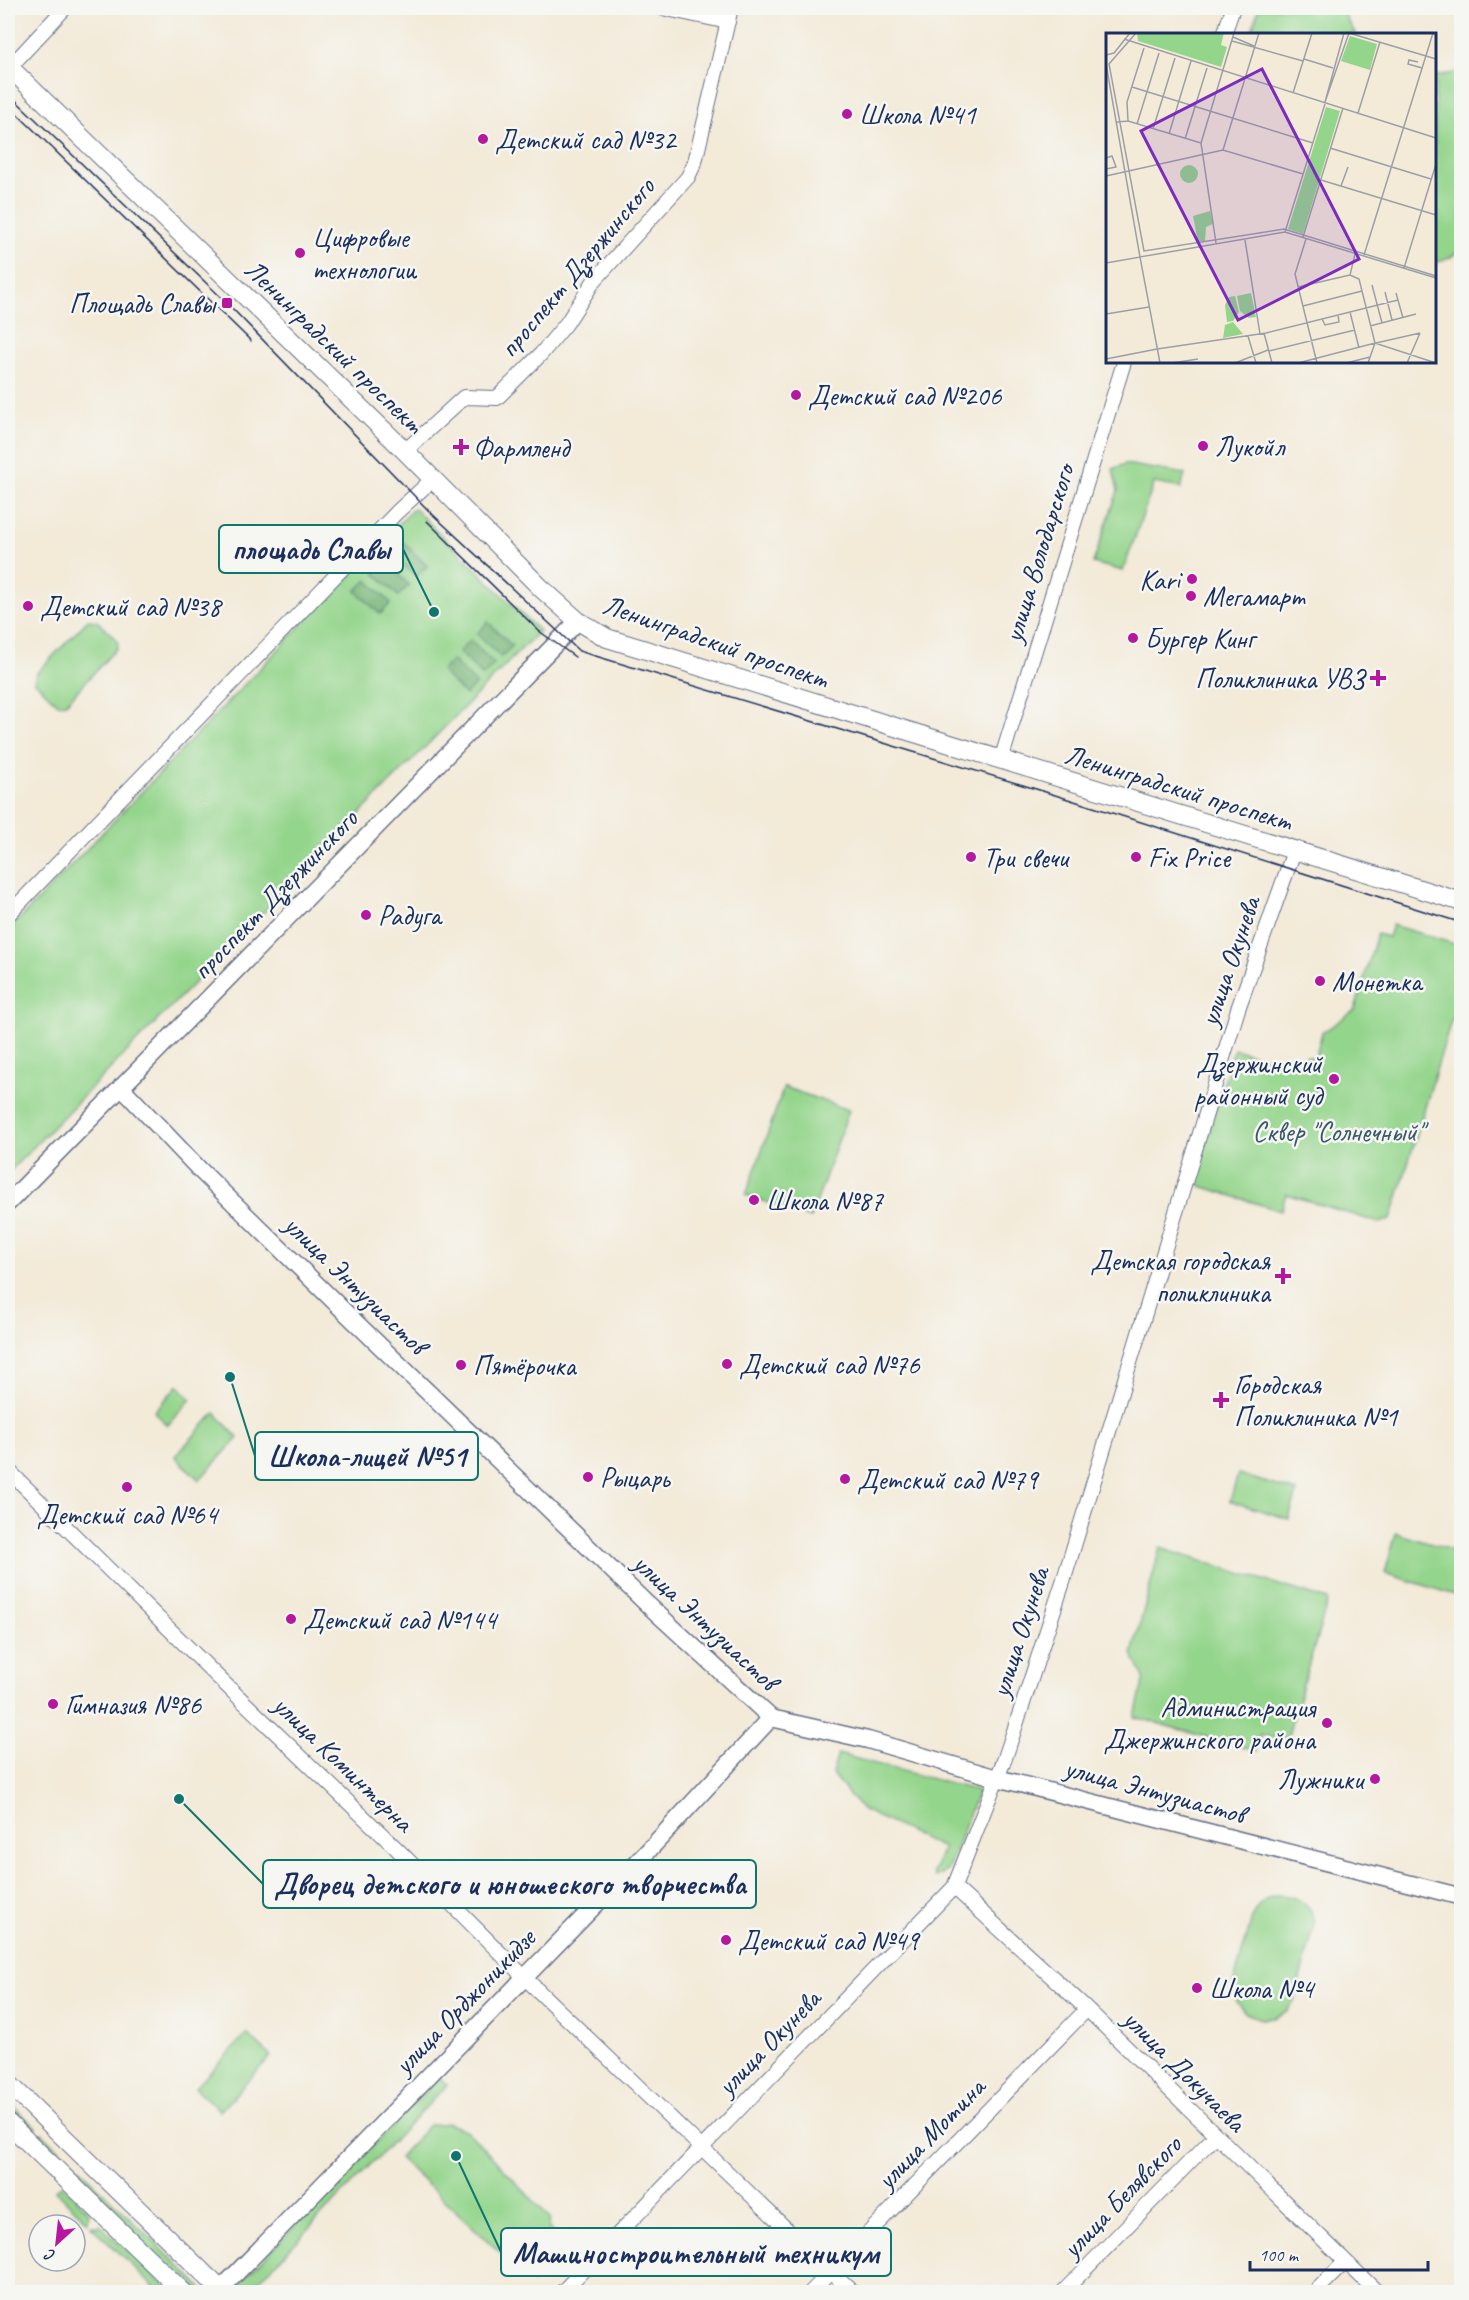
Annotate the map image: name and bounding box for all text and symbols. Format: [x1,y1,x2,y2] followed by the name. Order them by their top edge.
[1106,33,1436,363] inset map
[859,97,977,132] place label: Школа №41
[840,107,854,121] marker: Школа №41
[495,122,678,157] place label: Детский сад №32
[476,132,490,146] marker: Детский сад №32
[491,169,664,365] street label: проспект Дзержинского
[312,220,418,287] place label: Цифровые технологии
[293,246,307,260] marker: Цифровые технологии
[237,252,433,442] street label: Ленинградский проспект
[69,286,217,321] place label: Площадь Славы
[220,296,234,310] marker: Площадь Славы
[808,378,1003,413] place label: Детский сад №206
[789,388,803,402] marker: Детский сад №206
[1215,429,1286,464] place label: Лукойл
[473,430,572,465] place label: Фармленд
[1196,439,1210,453] marker: Лукойл
[454,440,468,454] marker: Фармленд
[994,457,1083,648] street label: улица Володарского
[219,525,403,573] callout: площадь Славы
[232,530,393,568] text: площадь Славы
[1140,562,1184,597] place label: Kari
[1185,572,1199,586] marker: Kari
[1203,579,1306,614] place label: Мегамарт
[598,586,835,697] street label: Ленинградский проспект
[40,589,223,624] place label: Детский сад №38
[1184,589,1198,603] marker: Мегамарт
[21,599,35,613] marker: Детский сад №38
[1145,621,1259,656] place label: Бургер Кинг
[1126,631,1140,645] marker: Бургер Кинг
[1195,661,1368,696] place label: Поликлиника УВЗ
[1369,669,1387,687] marker: Поликлиника УВЗ
[1061,736,1298,839] street label: Ленинградский проспект
[184,800,367,988] street label: проспект Дзержинского
[983,840,1071,875] place label: Три свечи
[1148,840,1232,875] place label: Fix Price
[964,850,978,864] marker: Три свечи
[1129,850,1143,864] marker: Fix Price
[1190,890,1269,1032] street label: улица Окунева
[378,898,443,933] place label: Радуга
[359,908,373,922] marker: Радуга
[1332,964,1424,999] place label: Монетка
[1313,974,1327,988] marker: Монетка
[1194,1046,1325,1113] place label: Дзержинский районный суд
[1327,1072,1341,1086] marker: Дзержинский районный суд
[1252,1114,1429,1149] park label: Сквер "Солнечный"
[766,1183,884,1218] place label: Школа №87
[747,1193,761,1207] marker: Школа №87
[275,1206,438,1365] street label: улица Энтузиастов
[1090,1243,1272,1310] place label: Детская городская поликлиника
[1274,1267,1292,1285] marker: Детская городская поликлиника
[739,1347,921,1382] place label: Детский сад №76
[473,1348,577,1383] place label: Пятёрочка
[720,1357,734,1371] marker: Детский сад №76
[454,1358,468,1372] marker: Пятёрочка
[1234,1367,1399,1434] place label: Городская Поликлиника №1
[1212,1391,1230,1409] marker: Городская Поликлиника №1
[255,1432,478,1480] callout: Школа-лицей №51
[268,1437,470,1475] text: Школа-лицей №51
[600,1460,672,1495] place label: Рыцарь
[857,1462,1040,1497] place label: Детский сад №79
[581,1470,595,1484] marker: Рыцарь
[838,1472,852,1486] marker: Детский сад №79
[120,1480,134,1494] marker: Детский сад №64
[37,1497,220,1532] place label: Детский сад №64
[625,1544,789,1701] street label: улица Энтузиастов
[981,1560,1058,1703] street label: улица Окунева
[303,1602,499,1637] place label: Детский сад №144
[284,1612,298,1626] marker: Детский сад №144
[265,1686,423,1840] street label: улица Коминтерна
[65,1687,202,1722] place label: Гимназия №86
[1103,1690,1317,1757] place label: Администрация Джержинского района
[46,1697,60,1711] marker: Гимназия №86
[1320,1716,1334,1730] marker: Администрация Джержинского района
[1059,1749,1254,1833] street label: улица Энтузиастов
[1278,1762,1366,1797] place label: Лужники
[1368,1772,1382,1786] marker: Лужники
[263,1860,756,1908] callout: Дворец детского и юношеского творчества
[274,1865,748,1903] text: Дворец детского и юношеского творчества
[385,1920,544,2083] street label: улица Орджоникидзе
[738,1923,921,1958] place label: Детский сад №49
[719,1933,733,1947] marker: Детский сад №49
[1209,1971,1316,2006] place label: Школа №4
[708,1980,829,2104] street label: улица Окунева
[1190,1981,1204,1995] marker: Школа №4
[1114,2000,1255,2140] street label: улица Докучаева
[867,2068,994,2198] street label: улица Мотина
[1053,2126,1190,2266] street label: улица Белявского
[27,2213,87,2273] north arrow
[501,2228,891,2276] callout: Машиностроительный техникум
[513,2234,881,2272] text: Машиностроительный техникум
[1250,2234,1428,2272] scale bar
[41,2244,59,2266] text: С
[1259,2244,1300,2266] text: 100 m

